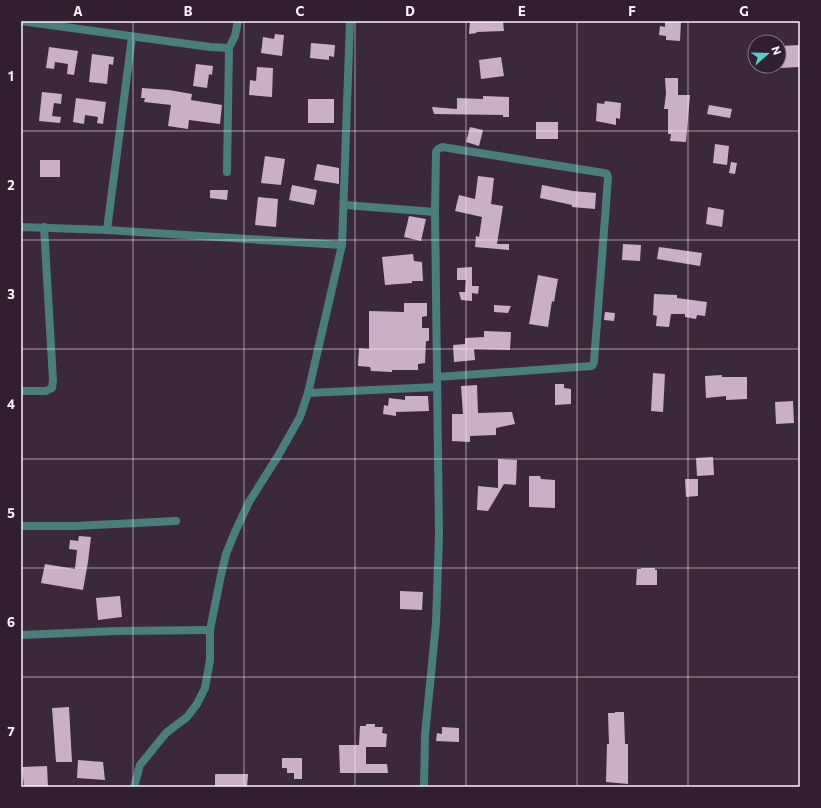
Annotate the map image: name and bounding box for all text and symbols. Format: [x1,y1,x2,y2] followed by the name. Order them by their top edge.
[73,3,83,19] text: A
[184,3,193,19] text: B
[296,3,305,19] text: C
[405,3,415,19] text: D
[518,3,526,19] text: E
[628,3,636,19] text: F
[739,3,749,19] text: G
[747,34,787,74] north arrow
[769,44,784,57] text: N
[8,68,14,84] text: 1
[7,177,15,193] text: 2
[7,286,15,302] text: 3
[7,396,15,412] text: 4
[7,505,15,521] text: 5
[7,614,15,630] text: 6
[7,723,15,739] text: 7

